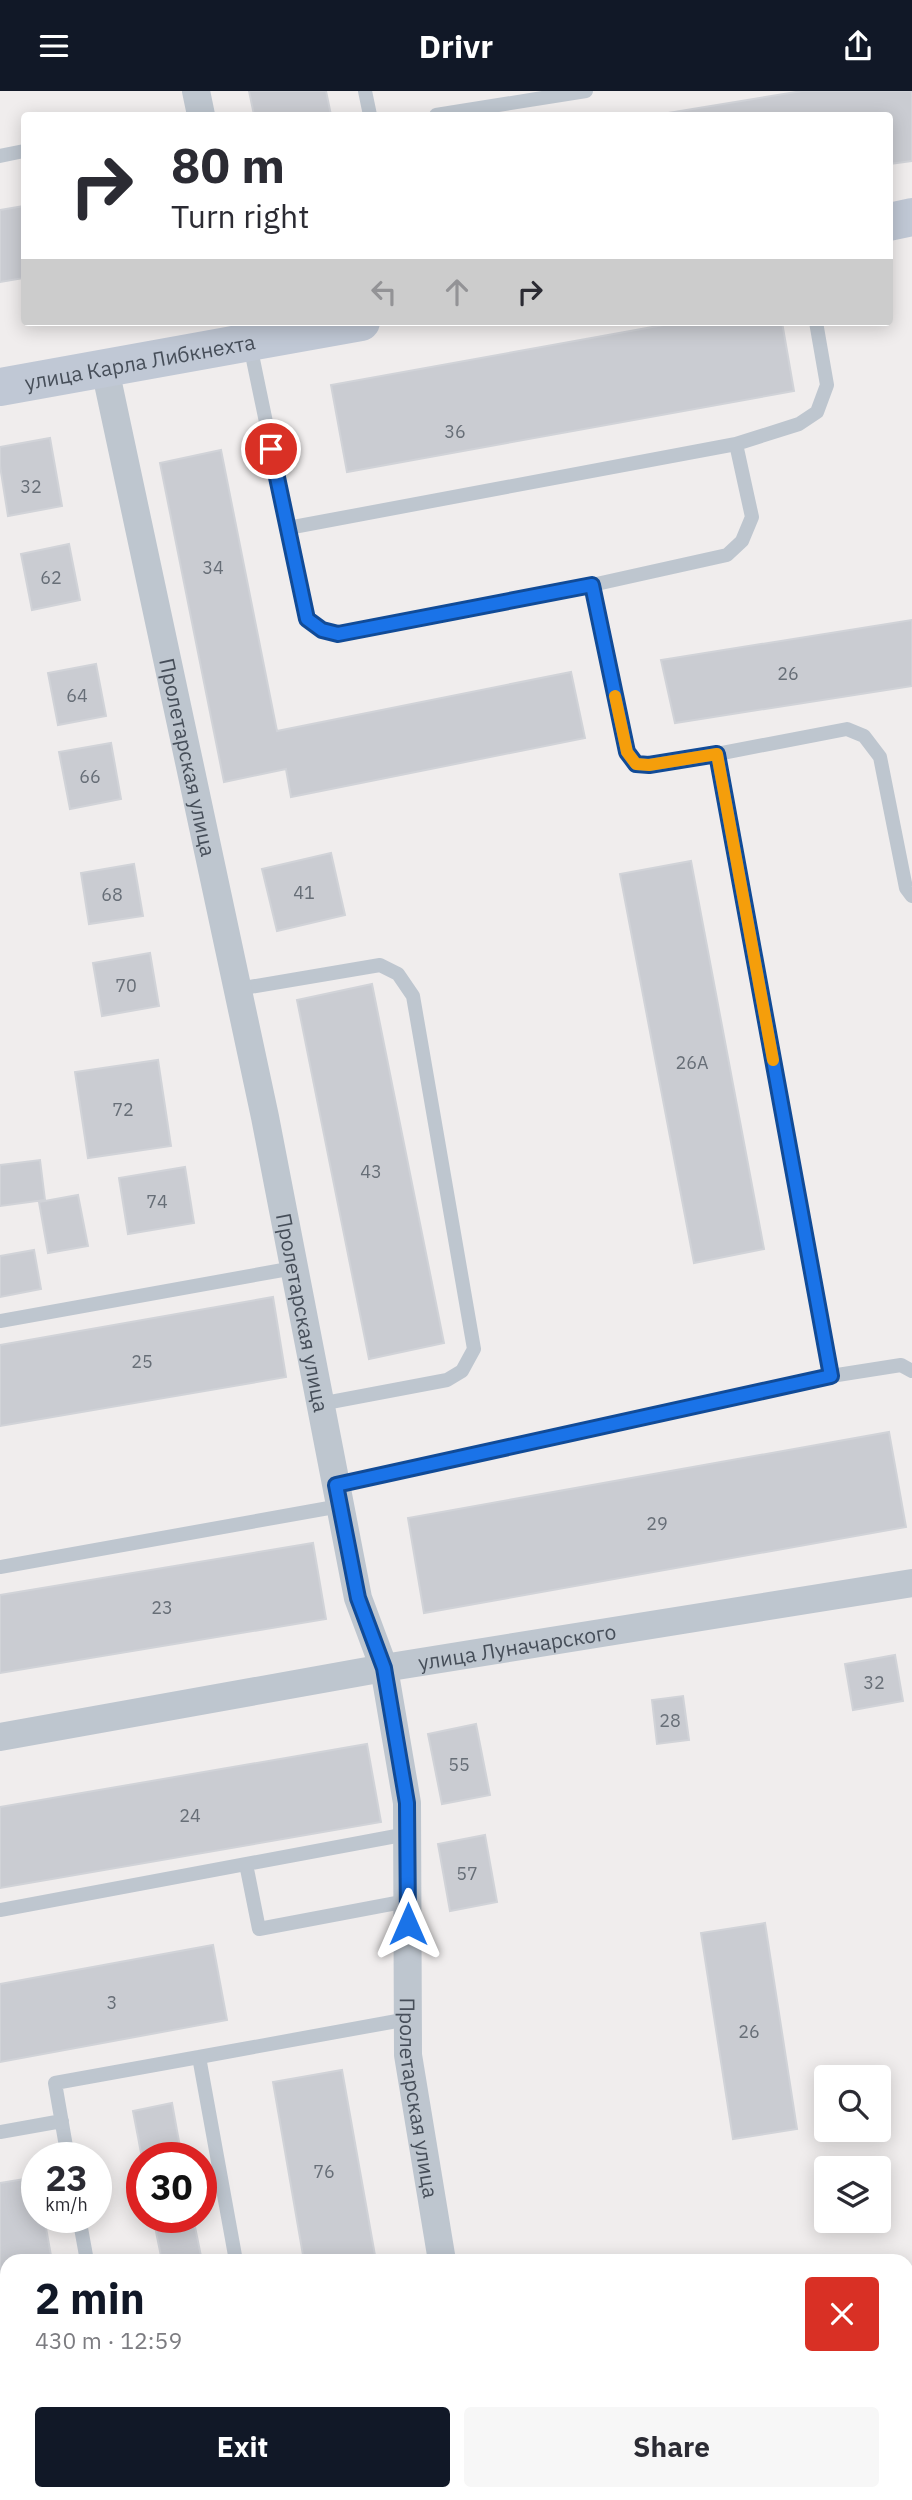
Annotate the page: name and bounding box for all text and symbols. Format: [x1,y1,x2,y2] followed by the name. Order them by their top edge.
[419,25,493,67] text: Drivr
[35,27,73,65] icon: menu
[839,27,877,65] icon: share
[171,133,285,196] text: 80 m
[56,140,147,231] icon: right
[171,195,309,237] text: Turn right
[365,273,403,311] icon: left
[438,273,476,311] icon: ahead
[511,273,549,311] icon: right
[22,327,257,396] street label: улица Карла Либкнехта
[241,419,301,479] pin
[444,420,466,443] house number: 36
[252,430,290,468] icon: arrive
[20,475,42,498] house number: 32
[202,556,224,579] house number: 34
[40,566,62,589] house number: 62
[153,655,223,859] street label: Пролетарская улица
[777,662,799,685] house number: 26
[66,684,88,707] house number: 64
[79,765,101,788] house number: 66
[293,881,315,904] house number: 41
[101,883,123,906] house number: 68
[115,974,137,997] house number: 70
[675,1051,709,1074] house number: 26А
[112,1098,134,1121] house number: 72
[360,1160,382,1183] house number: 43
[146,1190,168,1213] house number: 74
[270,1211,336,1414] street label: Пролетарская улица
[131,1350,153,1373] house number: 25
[646,1512,668,1535] house number: 29
[151,1596,173,1619] house number: 23
[416,1617,618,1676] street label: улица Луначарского
[863,1671,885,1694] house number: 32
[659,1709,681,1732] house number: 28
[448,1753,470,1776] house number: 55
[179,1804,201,1827] house number: 24
[456,1862,478,1885] house number: 57
[371,1887,445,1961] position arrow
[107,1991,117,2014] house number: 3
[394,1997,445,2200] street label: Пролетарская улица
[738,2020,760,2043] house number: 26
[814,2065,891,2233] map controls
[814,2065,891,2142] button: search
[126,2142,217,2233] speed limit sign: 30
[45,2155,88,2201] text: 23
[814,2156,891,2233] button: layers
[313,2160,335,2183] house number: 76
[45,2193,88,2216] text: km/h
[35,2271,145,2326] text: 2 min
[805,2277,879,2351] button: close
[35,2325,182,2355] text: 430 m · 12:59
[35,2407,450,2487] button: Exit
[464,2407,879,2487] button: Share

